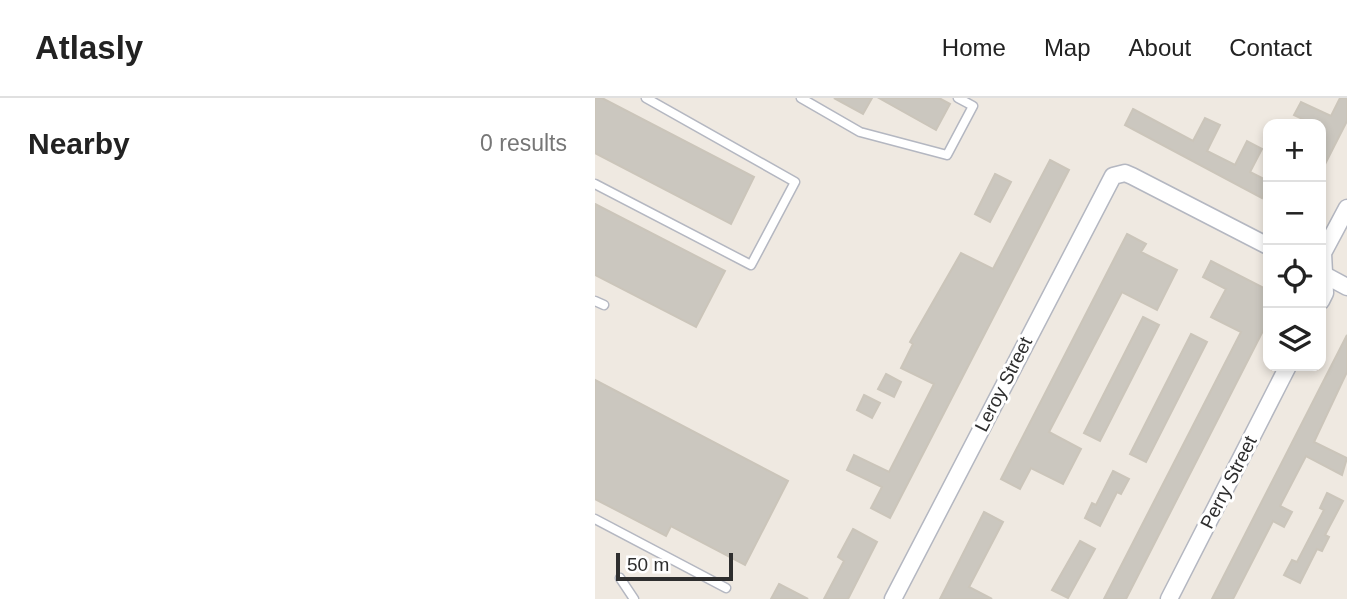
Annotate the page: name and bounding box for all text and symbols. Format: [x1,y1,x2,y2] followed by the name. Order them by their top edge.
[35,29,143,66] text: Atlasly
[942,34,1006,61] text: Home
[1044,34,1091,61] text: Map
[1129,34,1191,61] text: About
[1229,34,1312,61] text: Contact
[1263,119,1326,371] map controls
[1263,119,1326,182] button: +
[28,127,130,160] text: Nearby
[480,130,567,156] text: 0 results
[1263,182,1326,245] button: −
[1263,245,1326,308] button: locate
[1263,308,1326,371] button: layers
[971,333,1037,435] street label: Leroy Street
[1196,432,1261,532] street label: Perry Street
[616,550,733,582] scale bar
[627,554,669,575] text: 50 m

